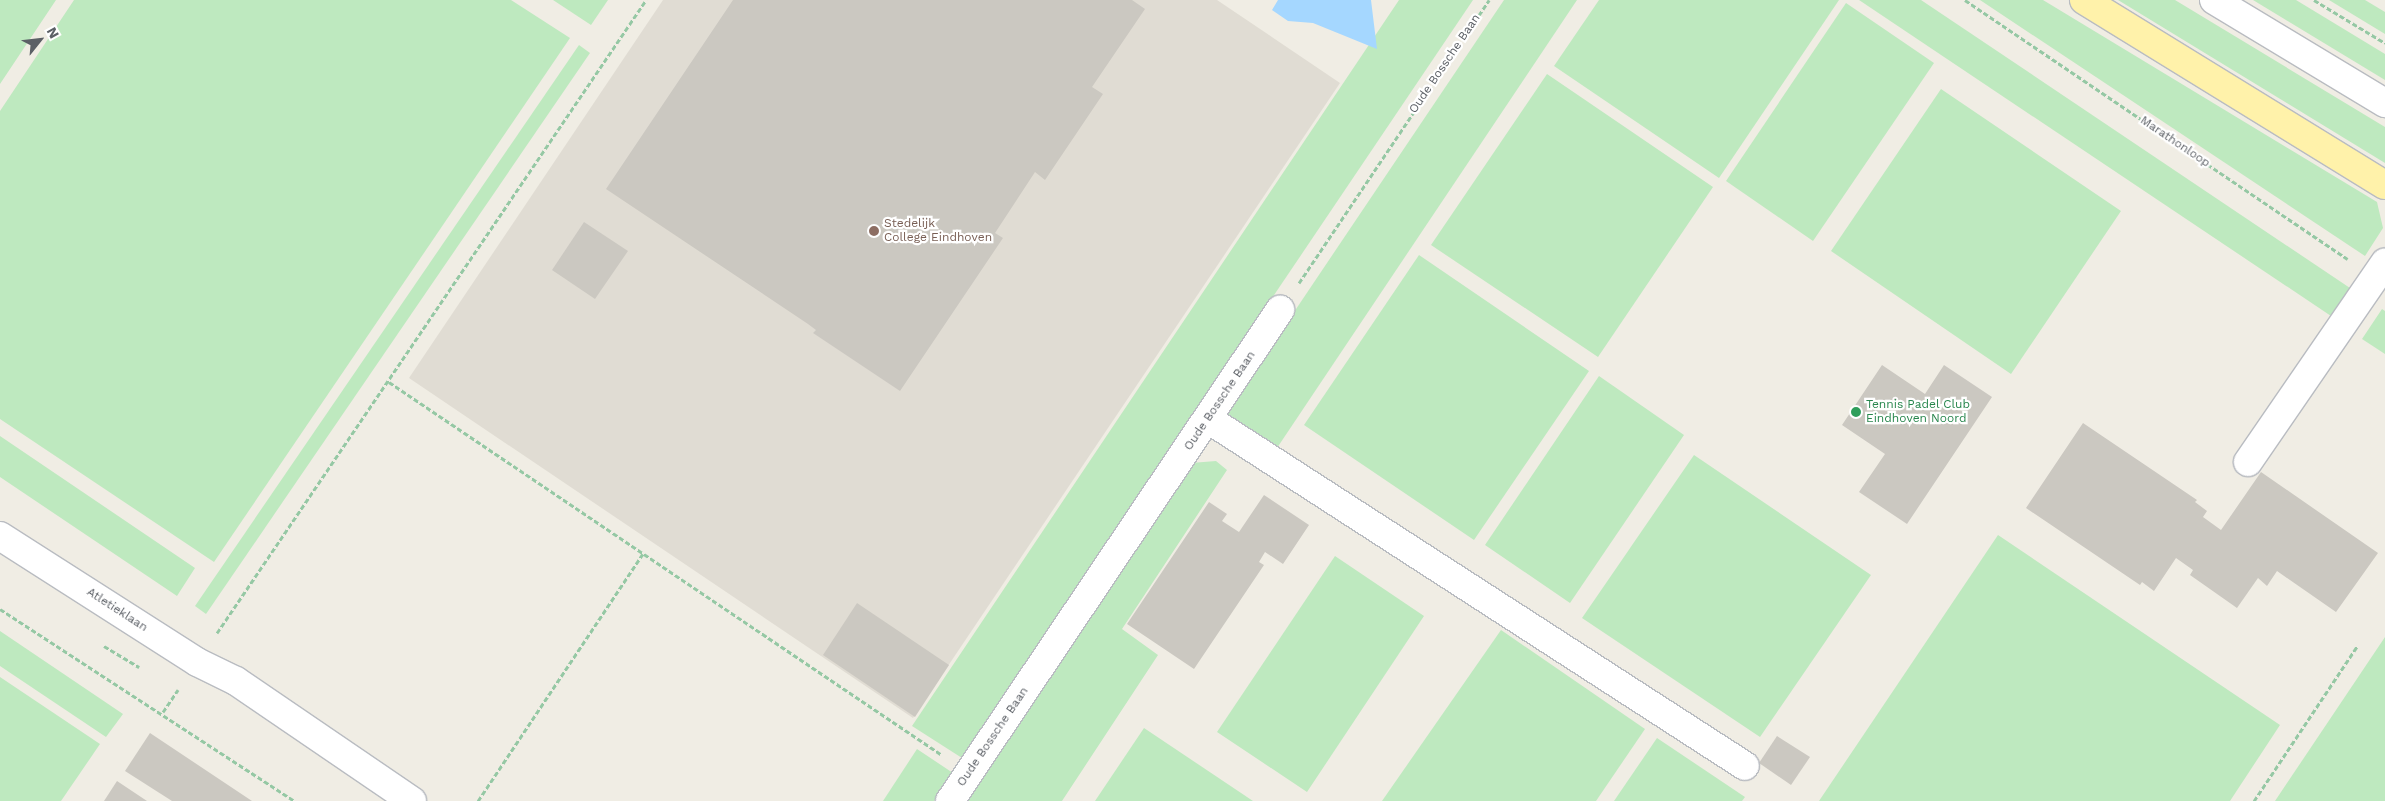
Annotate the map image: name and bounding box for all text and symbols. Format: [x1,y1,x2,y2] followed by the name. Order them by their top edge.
[1406,12,1484,116] street label: Oude Bossche Baan
[15,15,65,65] north arrow
[44,24,63,41] text: N
[2137,113,2213,171] street label: Marathonloop
[884,217,992,245] place label: Stedelijk College Eindhoven
[868,225,880,237] marker: Stedelijk College Eindhoven
[1181,349,1259,453] street label: Oude Bossche Baan
[1866,398,1970,426] place label: Tennis Padel Club Eindhoven Noord
[1850,406,1862,418] marker: Tennis Padel Club Eindhoven Noord
[84,585,150,635] street label: Atletieklaan
[954,685,1032,789] street label: Oude Bossche Baan

